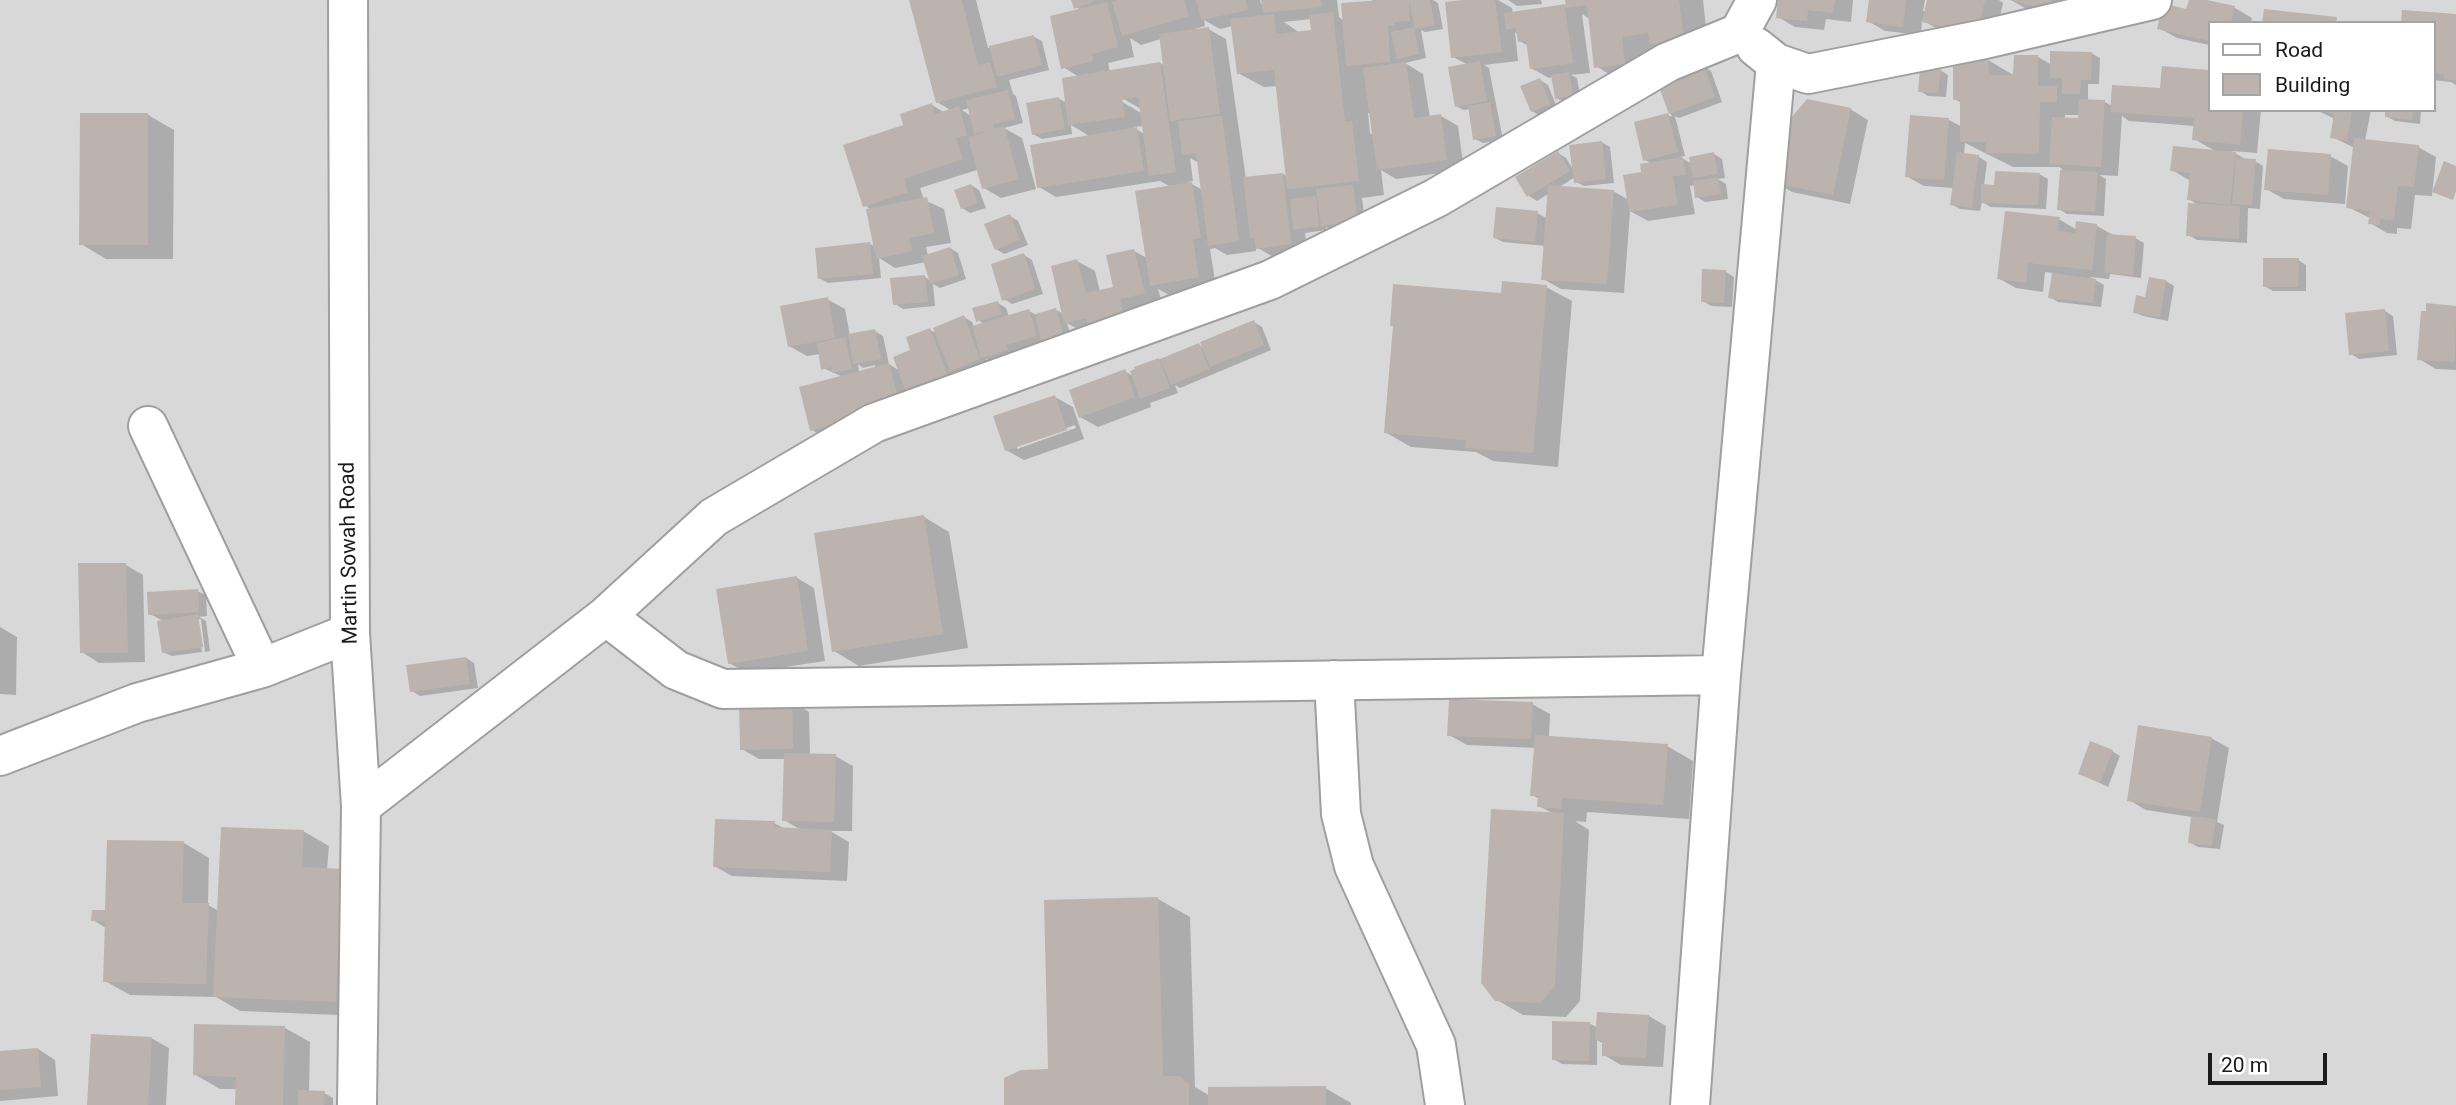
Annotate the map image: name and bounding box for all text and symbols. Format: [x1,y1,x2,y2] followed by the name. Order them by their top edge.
[2208,21,2435,112] legend
[2275,38,2323,62] text: Road
[2275,73,2350,97] text: Building
[336,461,364,645] street label: Martin Sowah Road
[2211,1038,2330,1082] scale bar
[2221,1053,2268,1077] text: 20 m

